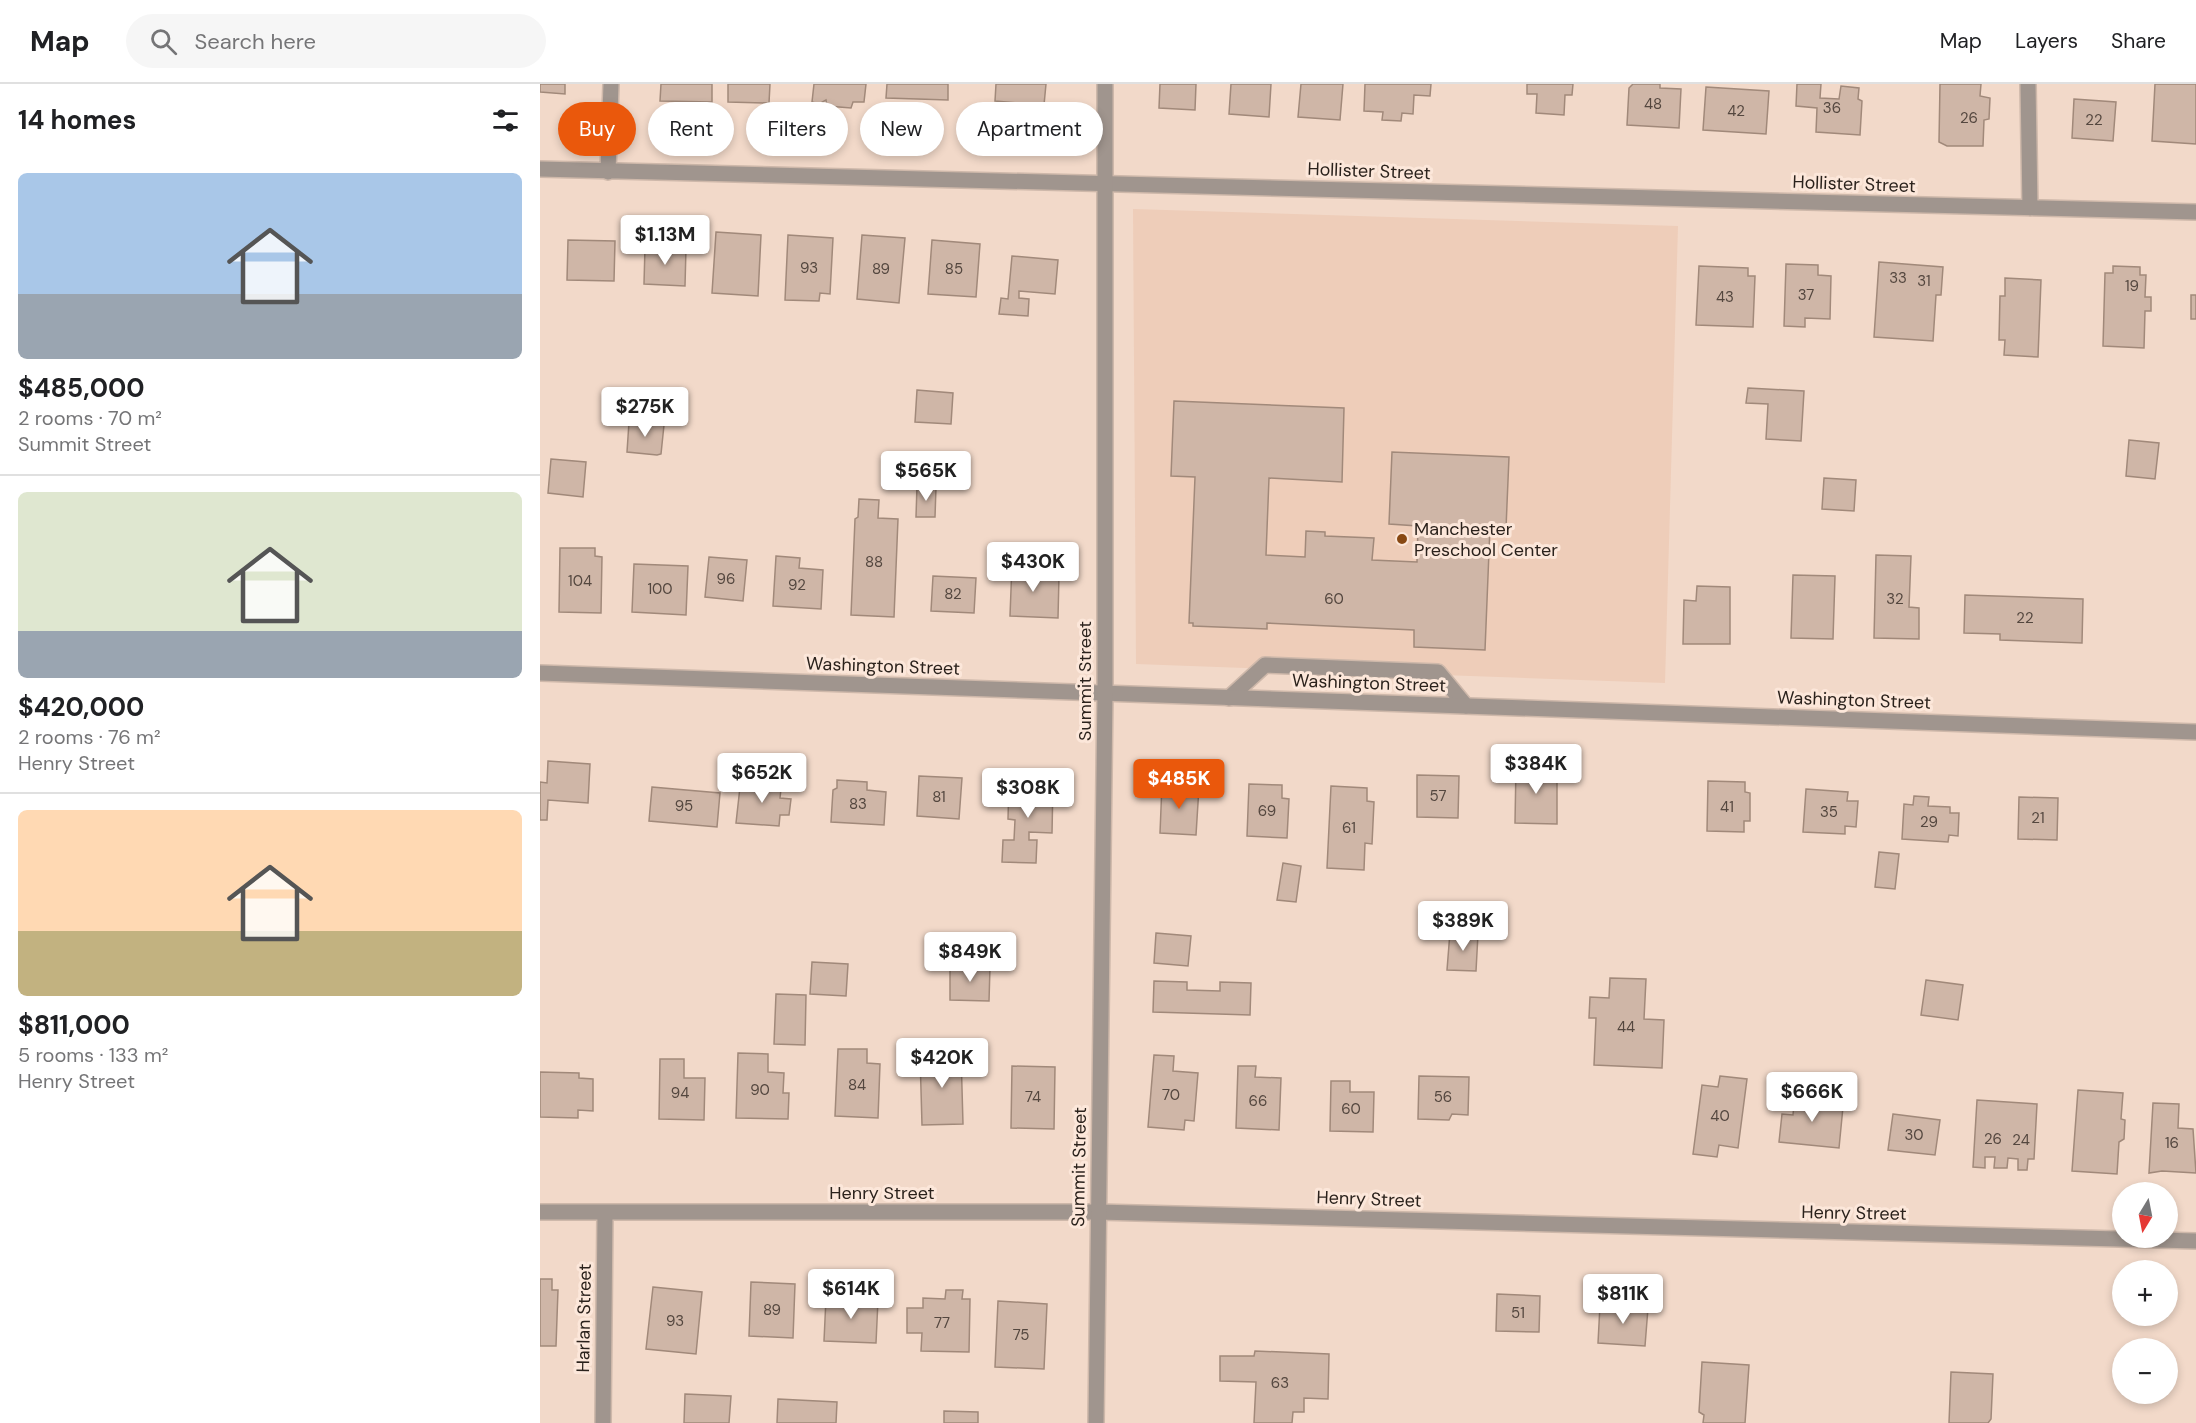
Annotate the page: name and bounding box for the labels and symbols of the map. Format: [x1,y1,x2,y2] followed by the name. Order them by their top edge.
[1644,94,1662,114] house number: 48
[1823,98,1841,118] house number: 36
[1727,101,1745,121] house number: 42
[1960,108,1978,128] house number: 26
[2085,110,2103,130] house number: 22
[1307,157,1431,185] street label: Hollister Street
[1792,170,1916,198] street label: Hollister Street
[616,215,714,266] pin: $1.13M
[800,258,818,278] house number: 93
[872,259,890,279] house number: 89
[945,259,963,279] house number: 85
[1889,268,1907,288] house number: 33
[1917,271,1931,291] house number: 31
[2125,276,2139,296] house number: 19
[1798,285,1814,305] house number: 37
[1716,287,1734,307] house number: 43
[603,387,687,438] pin: $275K
[884,451,968,502] pin: $565K
[1414,517,1558,562] place label: Manchester Preschool Center
[1395,532,1409,546] marker: Manchester Preschool Center
[991,542,1075,593] pin: $430K
[865,552,883,572] house number: 88
[717,569,735,589] house number: 96
[568,571,592,591] house number: 104
[788,575,806,595] house number: 92
[647,579,673,599] house number: 100
[944,584,962,604] house number: 82
[1324,589,1344,609] house number: 60
[1886,589,1904,609] house number: 32
[2016,608,2034,628] house number: 22
[1073,621,1097,741] street label: Summit Street
[806,651,960,681] street label: Washington Street
[1292,668,1446,698] street label: Washington Street
[1777,685,1931,715] street label: Washington Street
[1494,744,1578,795] pin: $384K
[720,753,804,804] pin: $652K
[1137,759,1221,810] pin: $485K
[986,768,1070,819] pin: $308K
[1430,786,1446,806] house number: 57
[932,787,946,807] house number: 81
[849,794,867,814] house number: 83
[675,796,693,816] house number: 95
[1720,797,1734,817] house number: 41
[1258,801,1276,821] house number: 69
[1820,802,1838,822] house number: 35
[2031,808,2045,828] house number: 21
[1920,812,1938,832] house number: 29
[1342,818,1356,838] house number: 61
[1421,901,1505,952] pin: $389K
[928,932,1012,983] pin: $849K
[1617,1017,1635,1037] house number: 44
[900,1038,984,1089] pin: $420K
[1770,1072,1854,1123] pin: $666K
[848,1075,866,1095] house number: 84
[750,1080,770,1100] house number: 90
[671,1083,689,1103] house number: 94
[1162,1085,1180,1105] house number: 70
[1025,1087,1041,1107] house number: 74
[1434,1087,1452,1107] house number: 56
[1249,1091,1267,1111] house number: 66
[1341,1099,1361,1119] house number: 60
[1710,1106,1730,1126] house number: 40
[1066,1107,1092,1227] street label: Summit Street
[1904,1125,1924,1145] house number: 30
[1984,1129,2002,1149] house number: 26
[2012,1130,2030,1150] house number: 24
[2165,1133,2179,1153] house number: 16
[829,1181,935,1205] street label: Henry Street
[2112,1182,2178,1248] north arrow
[1316,1185,1422,1213] street label: Henry Street
[1801,1200,1907,1226] street label: Henry Street
[571,1263,597,1373] street label: Harlan Street
[809,1269,893,1320] pin: $614K
[1581,1274,1665,1325] pin: $811K
[763,1300,781,1320] house number: 89
[1511,1303,1525,1323] house number: 51
[666,1311,684,1331] house number: 93
[934,1313,950,1333] house number: 77
[1013,1325,1029,1345] house number: 75
[1271,1373,1289,1393] house number: 63

